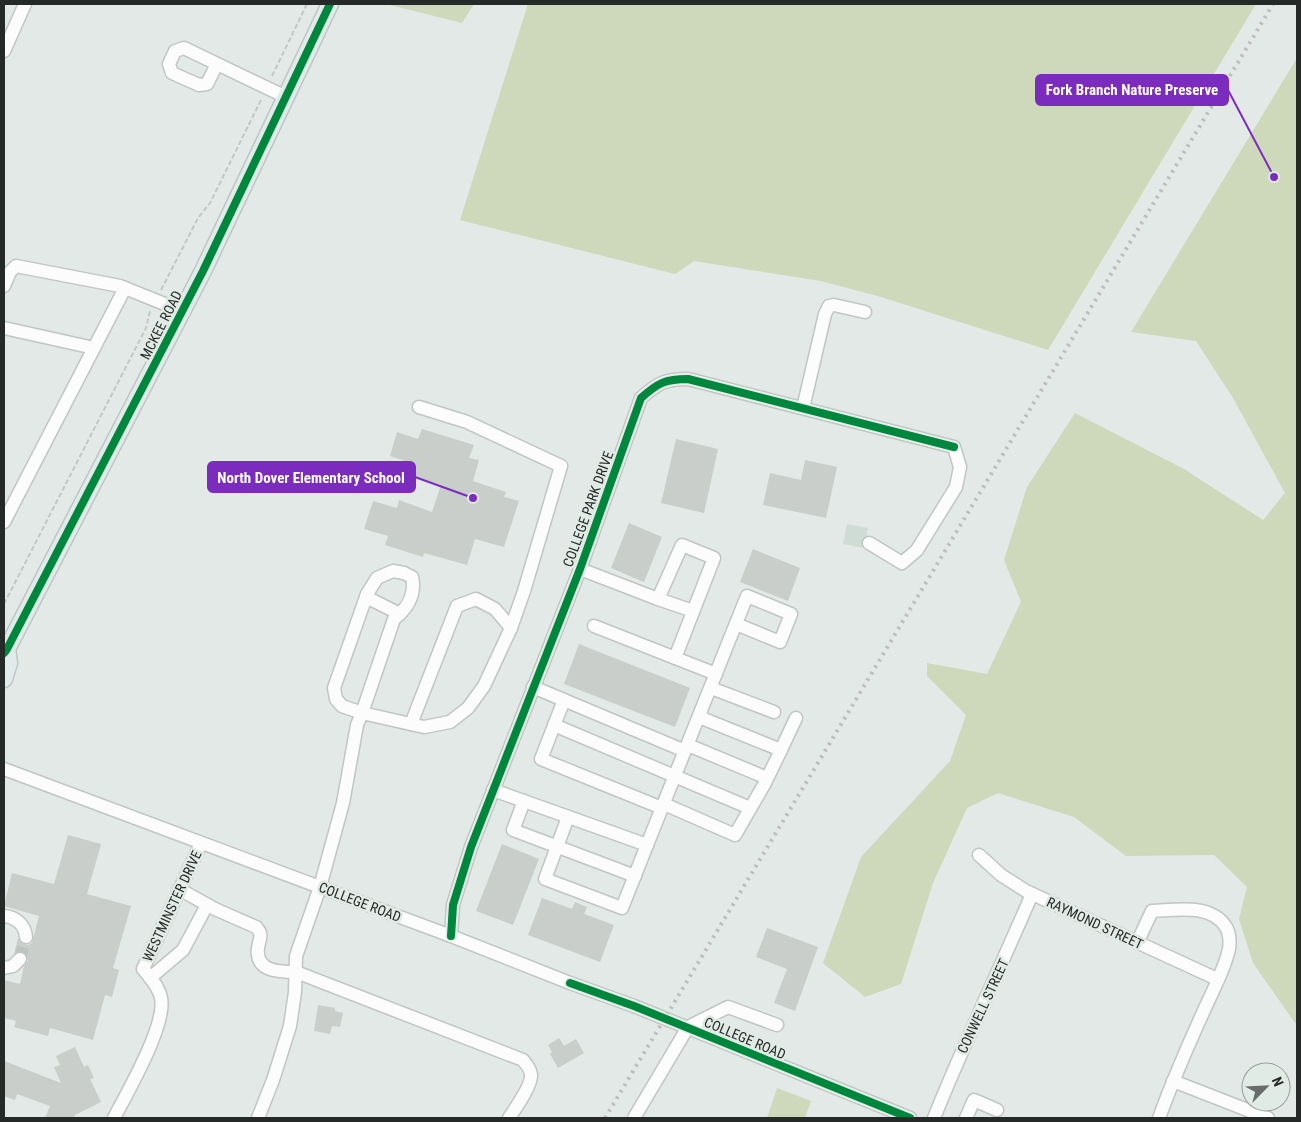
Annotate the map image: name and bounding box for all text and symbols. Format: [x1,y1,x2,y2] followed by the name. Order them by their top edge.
[1036,75,1228,105] callout: Fork Branch Nature Preserve
[1046,81,1218,99] text: Fork Branch Nature Preserve
[137,288,185,362] street label: MCKEE ROAD
[560,449,616,569] street label: COLLEGE PARK DRIVE
[208,462,415,492] callout: North Dover Elementary School
[217,469,405,487] text: North Dover Elementary School
[139,848,205,964] street label: WESTMINSTER DRIVE
[317,879,403,925] street label: COLLEGE ROAD
[1044,894,1146,952] street label: RAYMOND STREET
[954,956,1012,1056] street label: CONWELL STREET
[702,1014,788,1062] street label: COLLEGE ROAD
[1241,1062,1291,1112] north arrow
[1269,1075,1287,1089] text: N

